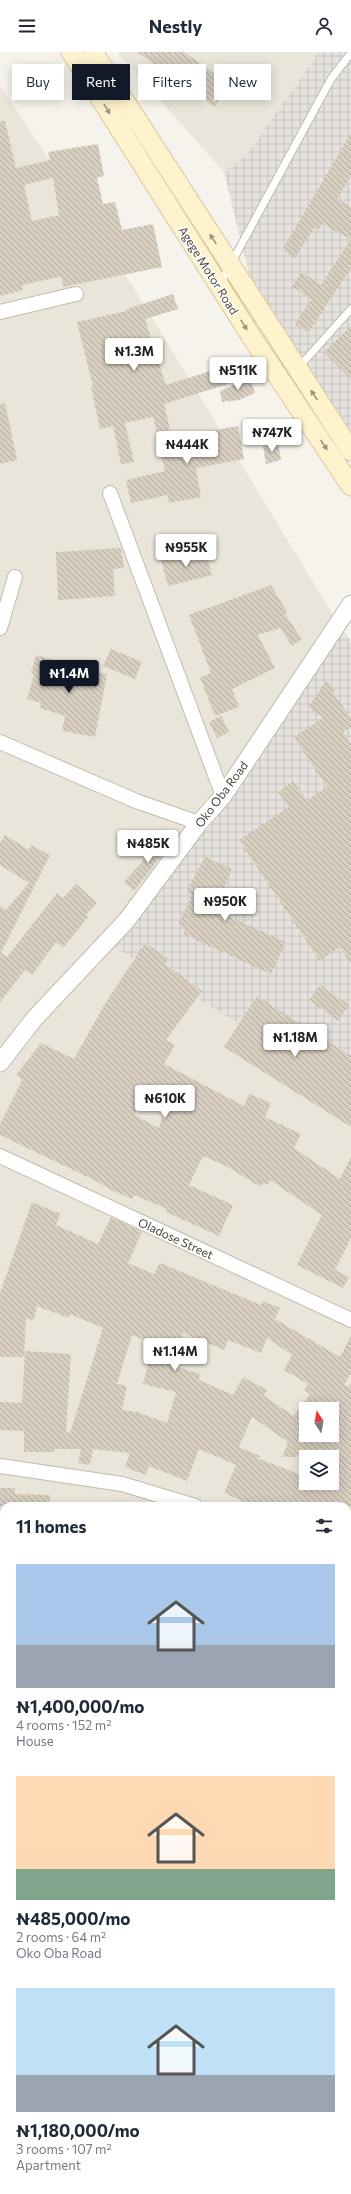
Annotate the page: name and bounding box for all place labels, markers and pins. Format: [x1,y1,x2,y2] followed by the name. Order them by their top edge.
[106,338,162,372] pin: ₦1.3M
[210,357,266,391] pin: ₦511K
[244,419,300,453] pin: ₦747K
[159,431,215,465] pin: ₦444K
[158,534,214,568] pin: ₦955K
[41,660,97,694] pin: ₦1.4M
[120,830,176,864] pin: ₦485K
[197,888,253,922] pin: ₦950K
[262,1024,328,1058] pin: ₦1.18M
[137,1085,193,1119] pin: ₦610K
[142,1338,208,1372] pin: ₦1.14M

